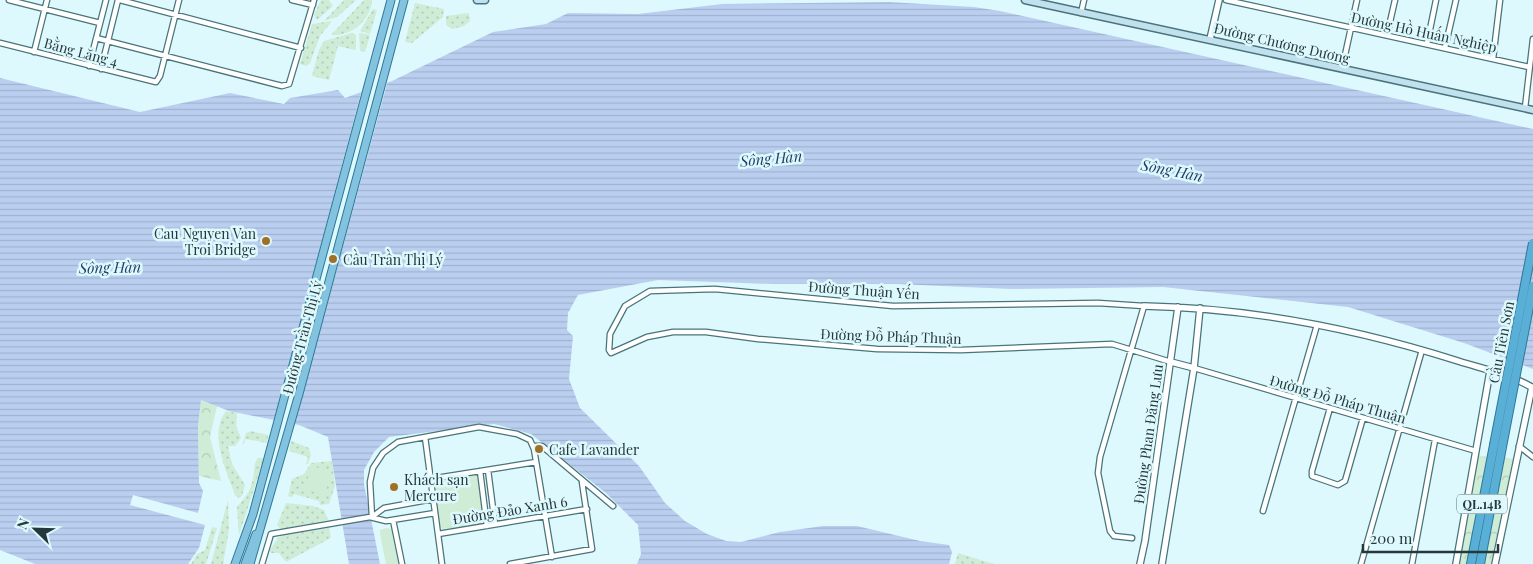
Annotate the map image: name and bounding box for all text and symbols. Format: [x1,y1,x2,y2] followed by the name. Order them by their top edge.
[1349,5,1499,57] street label: Đường Hồ Huấn Nghiệp
[1212,18,1353,68] street label: Đường Chương Dương
[42,32,120,71] street label: Bằng Lăng 4
[738,145,803,171] water label: Sông Hàn
[1139,154,1205,186] water label: Sông Hàn
[154,224,257,259] place label: Cau Nguyen Van Troi Bridge
[260,235,272,247] marker: Cau Nguyen Van Troi Bridge
[343,249,443,269] place label: Cầu Trần Thị Lý
[327,253,339,265] marker: Cầu Trần Thị Lý
[78,256,141,278] water label: Sông Hàn
[808,275,921,303] street label: Đường Thuận Yến
[277,278,326,396] street label: Đường Trần Thị Lý
[1483,299,1518,385] street label: Cầu Tiên Sơn
[820,323,963,348] street label: Đường Đỗ Pháp Thuận
[1129,363,1167,505] street label: Đường Phan Đăng Lưu
[1268,369,1409,428] street label: Đường Đỗ Pháp Thuận
[549,440,640,459] place label: Cafe Lavander
[533,443,545,455] marker: Cafe Lavander
[404,470,469,505] place label: Khách sạn Mercure
[388,481,400,493] marker: Khách sạn Mercure
[451,492,569,528] street label: Đường Đảo Xanh 6
[1457,494,1507,514] road number: QL.14B
[10,504,60,554] north arrow
[12,515,33,532] text: N
[1363,522,1498,554] scale bar
[1370,528,1413,548] text: 200 m

